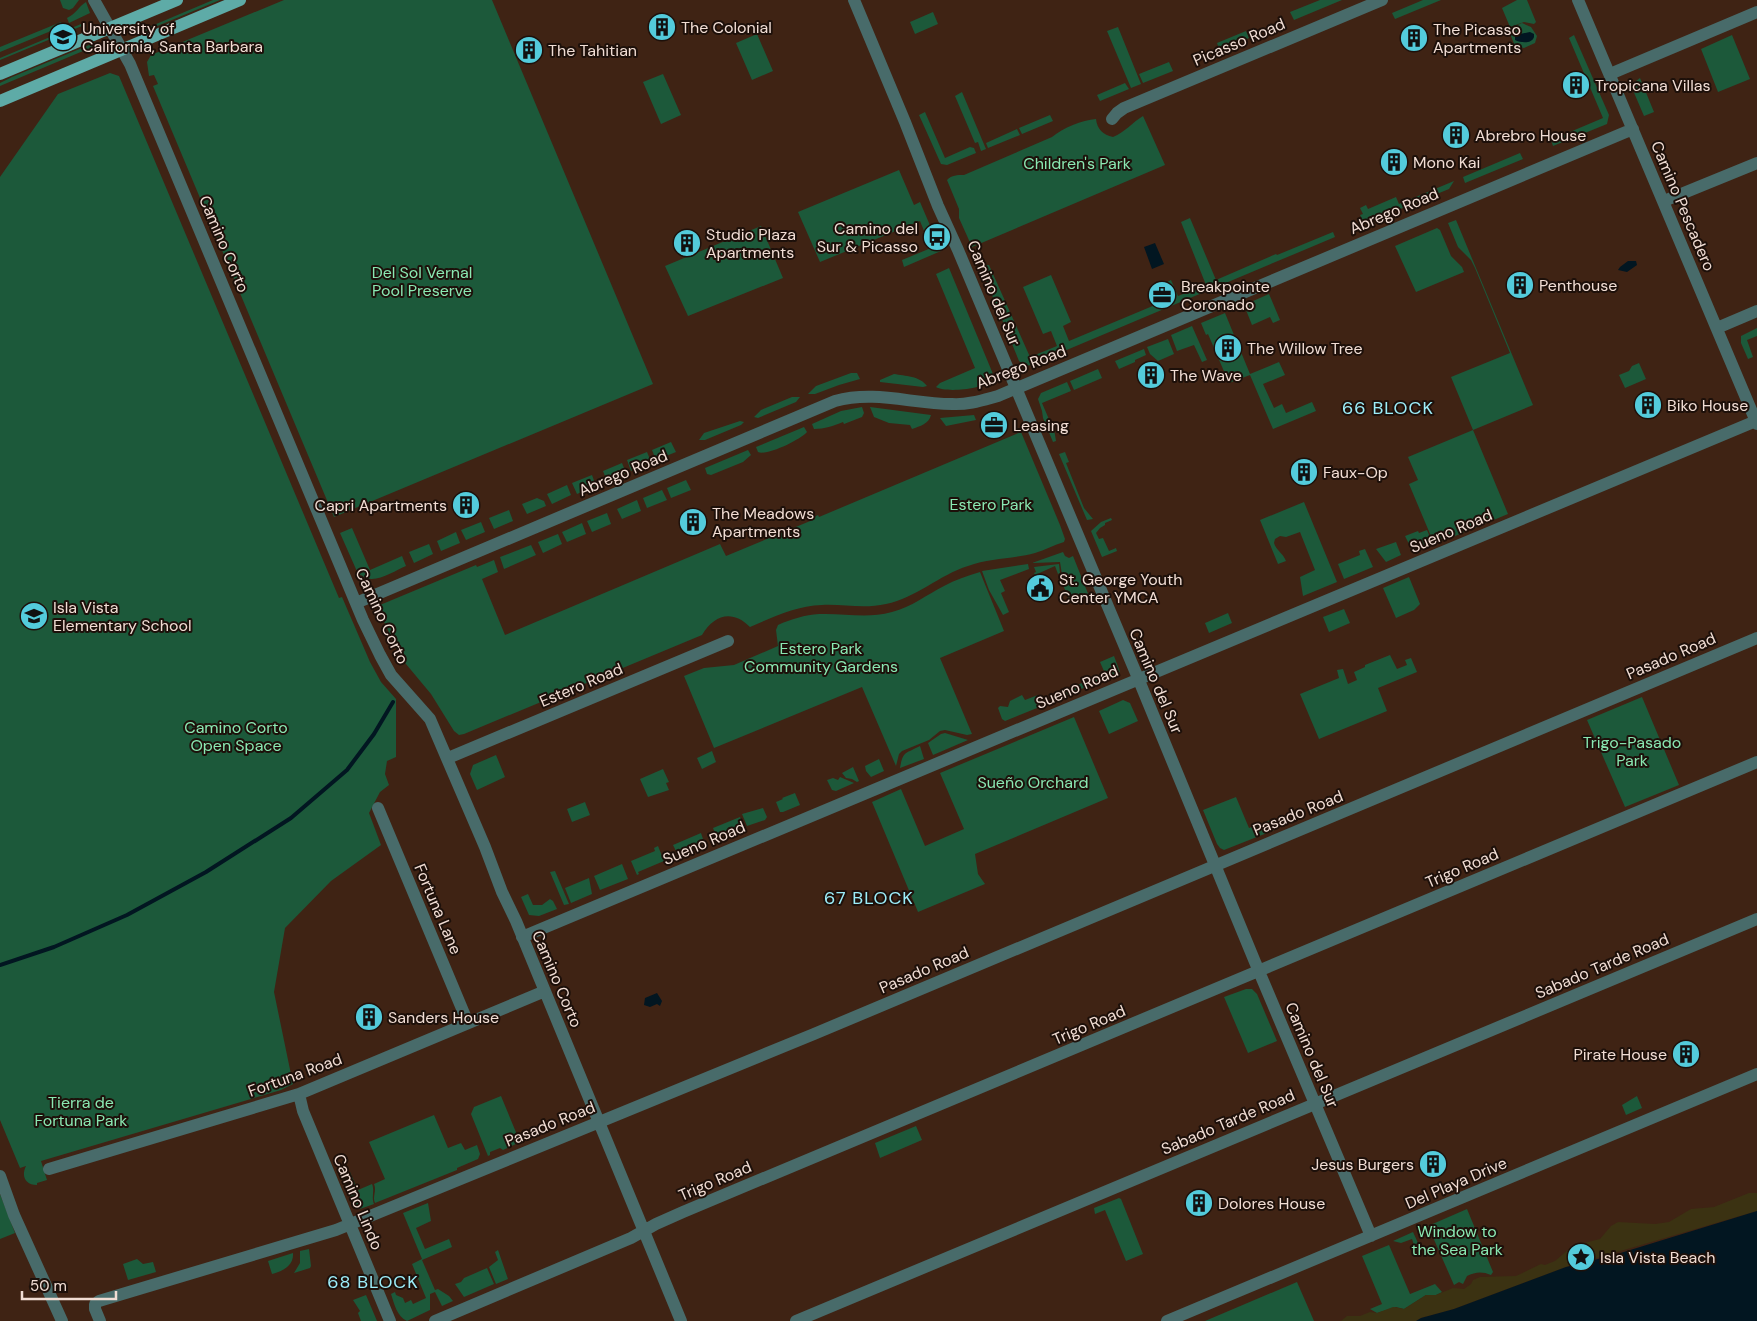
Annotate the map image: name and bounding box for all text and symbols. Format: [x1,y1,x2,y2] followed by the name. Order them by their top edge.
[647,12,677,42] building icon: The Colonial
[1190,13,1288,71] street label: Picasso Road
[681,17,772,38] place label: The Colonial
[82,18,263,57] place label: University of California, Santa Barbara
[1433,19,1521,58] place label: The Picasso Apartments
[48,22,78,52] school or university icon: University of California, Santa Barbara
[1399,23,1429,53] building icon: The Picasso Apartments
[514,35,544,65] building icon: The Tahitian
[548,40,637,61] place label: The Tahitian
[1561,70,1591,100] building icon: Tropicana Villas
[1595,75,1710,96] place label: Tropicana Villas
[1441,120,1471,150] building icon: Abrebro House
[1475,125,1586,146] place label: Abrebro House
[1646,138,1720,274] street label: Camino Pescadero
[1379,147,1409,177] building icon: Mono Kai
[1413,152,1480,173] place label: Mono Kai
[1023,153,1131,174] park label: Children's Park
[1346,183,1442,239] street label: Abrego Road
[194,192,254,296] street label: Camino Corto
[817,218,918,257] place label: Camino del Sur & Picasso
[922,222,952,252] bus stop icon: Camino del Sur & Picasso
[706,224,796,263] place label: Studio Plaza Apartments
[672,228,702,258] building icon: Studio Plaza Apartments
[962,237,1026,349] street label: Camino del Sur
[372,262,472,301] park label: Del Sol Vernal Pool Preserve
[1505,270,1535,300] building icon: Penthouse
[1539,275,1617,296] place label: Penthouse
[1181,276,1270,315] place label: Breakpointe Coronado
[1147,280,1177,310] office icon: Breakpointe Coronado
[1213,333,1243,363] building icon: The Willow Tree
[1247,338,1363,359] place label: The Willow Tree
[973,340,1069,394] street label: Abrego Road
[1136,360,1166,390] building icon: The Wave
[1170,365,1242,386] place label: The Wave
[1633,390,1663,420] building icon: Biko House
[1667,395,1748,416] place label: Biko House
[1342,396,1434,420] district label: 66 BLOCK
[979,410,1009,440] office icon: Leasing
[1013,415,1069,436] place label: Leasing
[575,445,671,501] street label: Abrego Road
[1289,457,1319,487] building icon: Faux-Op
[1323,462,1388,483] place label: Faux-Op
[451,490,481,520] building icon: Capri Apartments
[950,494,1032,515] park label: Estero Park
[314,495,447,516] place label: Capri Apartments
[712,503,814,542] place label: The Meadows Apartments
[1407,504,1495,558] street label: Sueno Road
[678,507,708,537] building icon: The Meadows Apartments
[351,565,413,667] street label: Camino Corto
[1059,569,1182,608] place label: St. George Youth Center YMCA
[1025,573,1055,603] public building icon: St. George Youth Center YMCA
[53,597,191,636] place label: Isla Vista Elementary School
[19,601,49,631] school or university icon: Isla Vista Elementary School
[1124,625,1188,737] street label: Camino del Sur
[1623,628,1719,684] street label: Pasado Road
[744,638,898,677] park label: Estero Park Community Gardens
[536,658,626,712] street label: Estero Road
[1033,660,1121,714] street label: Sueno Road
[184,717,288,756] park label: Camino Corto Open Space
[1583,732,1681,771] park label: Trigo-Pasado Park
[977,772,1089,793] park label: Sueño Orchard
[1250,785,1346,841] street label: Pasado Road
[660,816,748,870] street label: Sueno Road
[1422,843,1502,893] street label: Trigo Road
[409,860,467,958] street label: Fortuna Lane
[824,886,914,910] district label: 67 BLOCK
[527,927,587,1031] street label: Camino Corto
[1532,928,1672,1004] street label: Sabado Tarde Road
[876,942,972,998] street label: Pasado Road
[1280,999,1344,1111] street label: Camino del Sur
[1049,1000,1129,1050] street label: Trigo Road
[354,1002,384,1032] building icon: Sanders House
[388,1007,499,1028] place label: Sanders House
[1671,1039,1701,1069] building icon: Pirate House
[1573,1044,1667,1065] place label: Pirate House
[245,1048,345,1102] street label: Fortuna Road
[1158,1084,1298,1160] street label: Sabado Tarde Road
[35,1092,127,1131] park label: Tierra de Fortuna Park
[502,1096,598,1152] street label: Pasado Road
[1418,1149,1448,1179] building icon: Jesus Burgers
[328,1151,388,1253] street label: Camino Lindo
[1402,1152,1510,1214] street label: Del Playa Drive
[1311,1154,1414,1175] place label: Jesus Burgers
[675,1156,755,1206] street label: Trigo Road
[1184,1188,1214,1218] building icon: Dolores House
[1218,1193,1325,1214] place label: Dolores House
[1411,1221,1503,1260] park label: Window to the Sea Park
[1566,1242,1596,1272] place icon: Isla Vista Beach
[1600,1247,1716,1268] place label: Isla Vista Beach
[22,1268,116,1300] scale bar
[327,1270,419,1294] district label: 68 BLOCK
[30,1276,67,1296] text: 50 m

